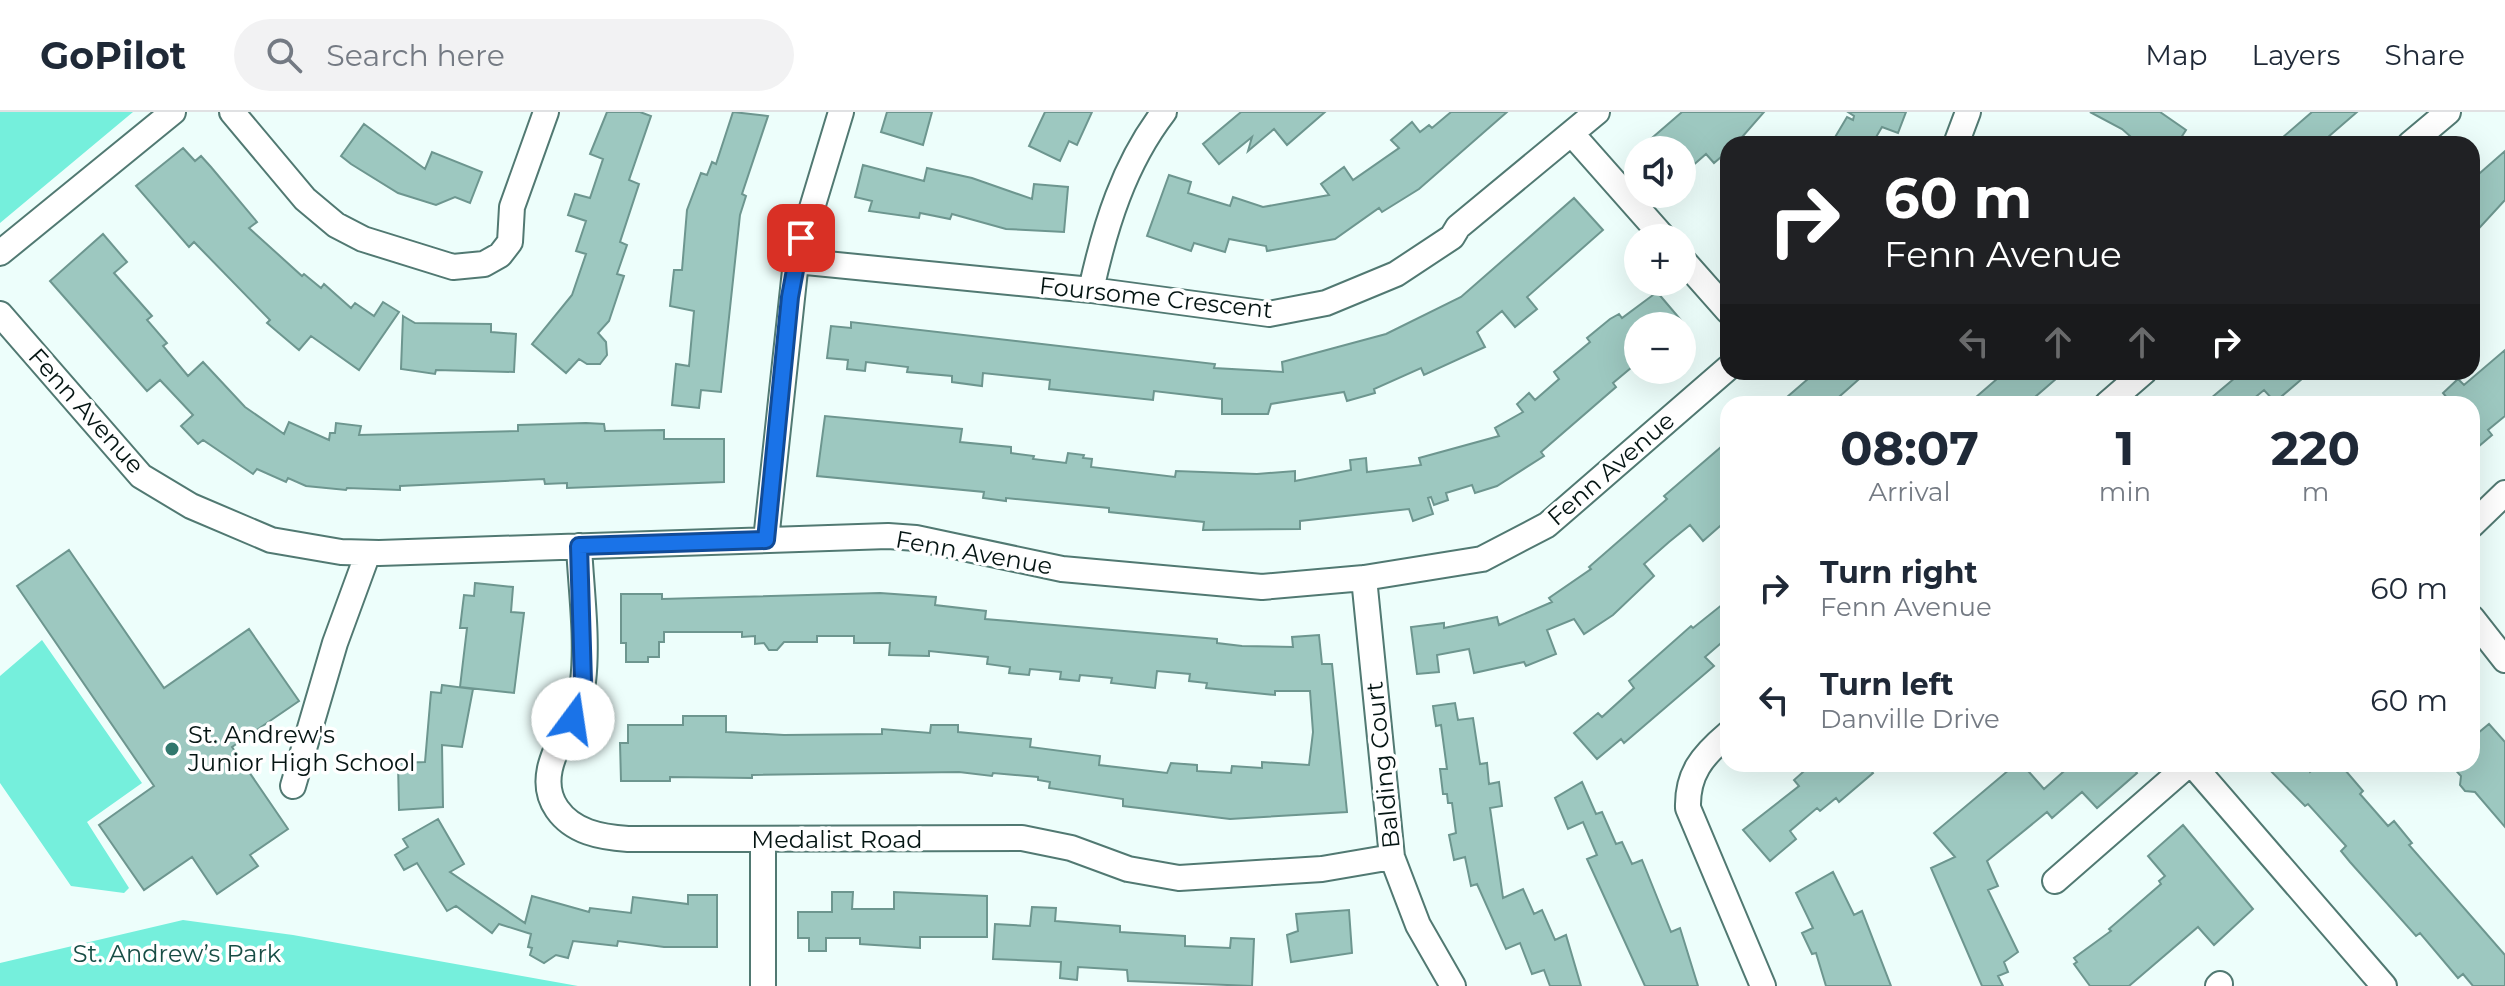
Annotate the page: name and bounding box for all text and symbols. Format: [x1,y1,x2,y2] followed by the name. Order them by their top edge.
[234,19,794,91] search box
[40,32,186,79] text: GoPilot
[262,33,306,77] icon: search
[326,37,505,74] text: Search here
[2145,38,2208,72] text: Map
[2252,38,2341,72] text: Layers
[2385,38,2465,72] text: Share
[1624,136,1696,384] map controls
[1624,136,1696,208] button: sound
[1884,164,2032,232] text: 60 m
[1752,168,1856,272] icon: right
[767,204,835,272] pin
[779,216,823,260] icon: arrive
[1624,224,1696,296] button: +
[1884,232,2122,276] text: Fenn Avenue
[1038,271,1275,324] street label: Foursome Crescent
[1624,312,1696,384] button: −
[1952,320,1996,364] icon: left
[2036,320,2080,364] icon: ahead
[2120,320,2164,364] icon: ahead
[2204,320,2248,364] icon: right
[23,342,150,479] street label: Fenn Avenue
[1541,406,1680,532] street label: Fenn Avenue
[1840,419,1979,477] text: 08:07
[2115,419,2134,477] text: 1
[2271,419,2360,477] text: 220
[1868,476,1950,508] text: Arrival
[2099,476,2151,508] text: min
[2302,476,2329,508] text: m
[893,524,1055,581] street label: Fenn Avenue
[1820,554,1977,591] text: Turn right
[1752,566,1796,610] icon: right
[2370,570,2448,607] text: 60 m
[1820,591,1992,623] text: Fenn Avenue
[1820,666,1953,703] text: Turn left
[531,677,615,761] position arrow
[1752,678,1796,722] icon: left
[1359,680,1406,850] street label: Balding Court
[2370,682,2448,719] text: 60 m
[1820,703,2000,735] text: Danville Drive
[187,720,416,777] place label: St. Andrew's Junior High School
[163,740,181,758] marker: St. Andrew's Junior High School
[751,825,923,854] street label: Medalist Road
[73,939,282,968] park label: St. Andrew’s Park

